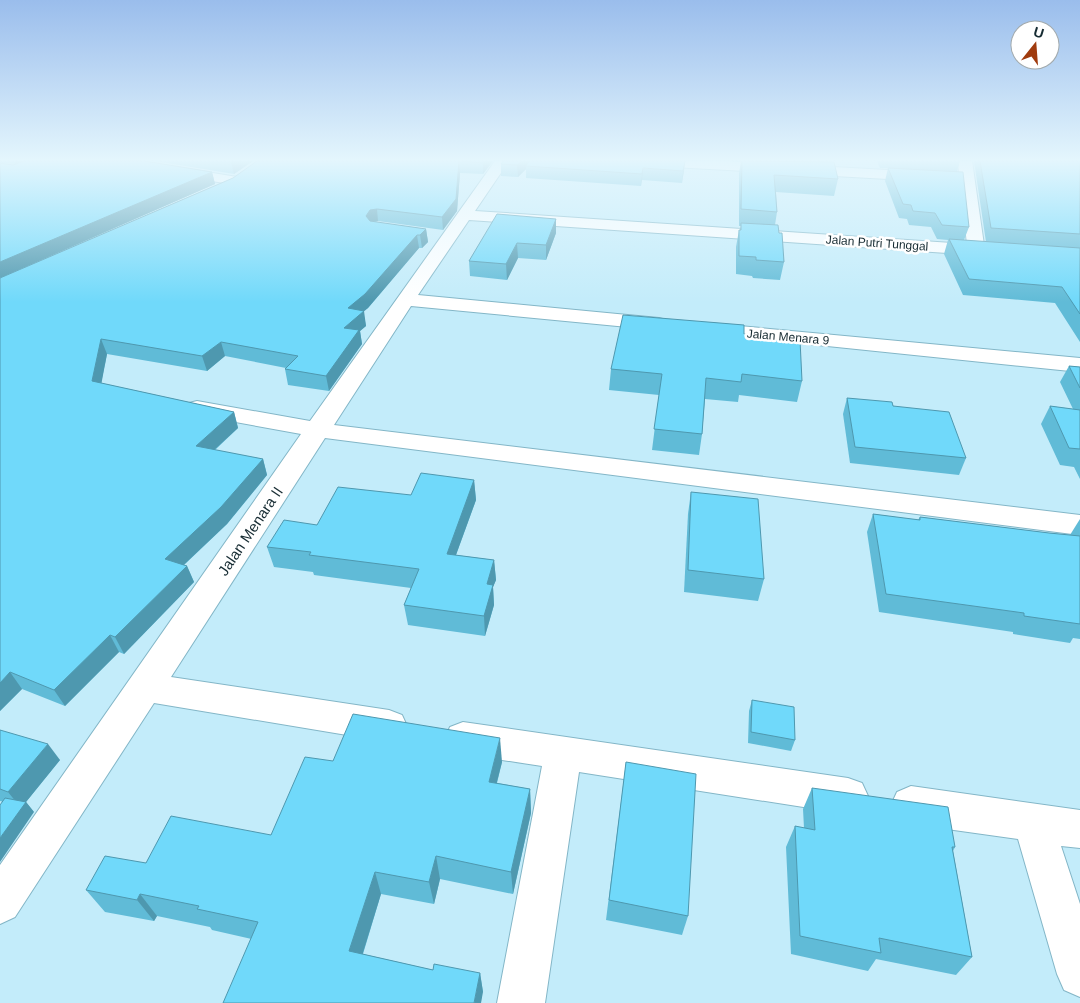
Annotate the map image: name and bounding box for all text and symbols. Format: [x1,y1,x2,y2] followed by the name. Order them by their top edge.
[1010,20,1060,70] north arrow
[1032,23,1046,42] text: U
[825,232,929,254] street label: Jalan Putri Tunggal
[746,326,830,348] street label: Jalan Menara 9
[214,483,286,579] street label: Jalan Menara II

